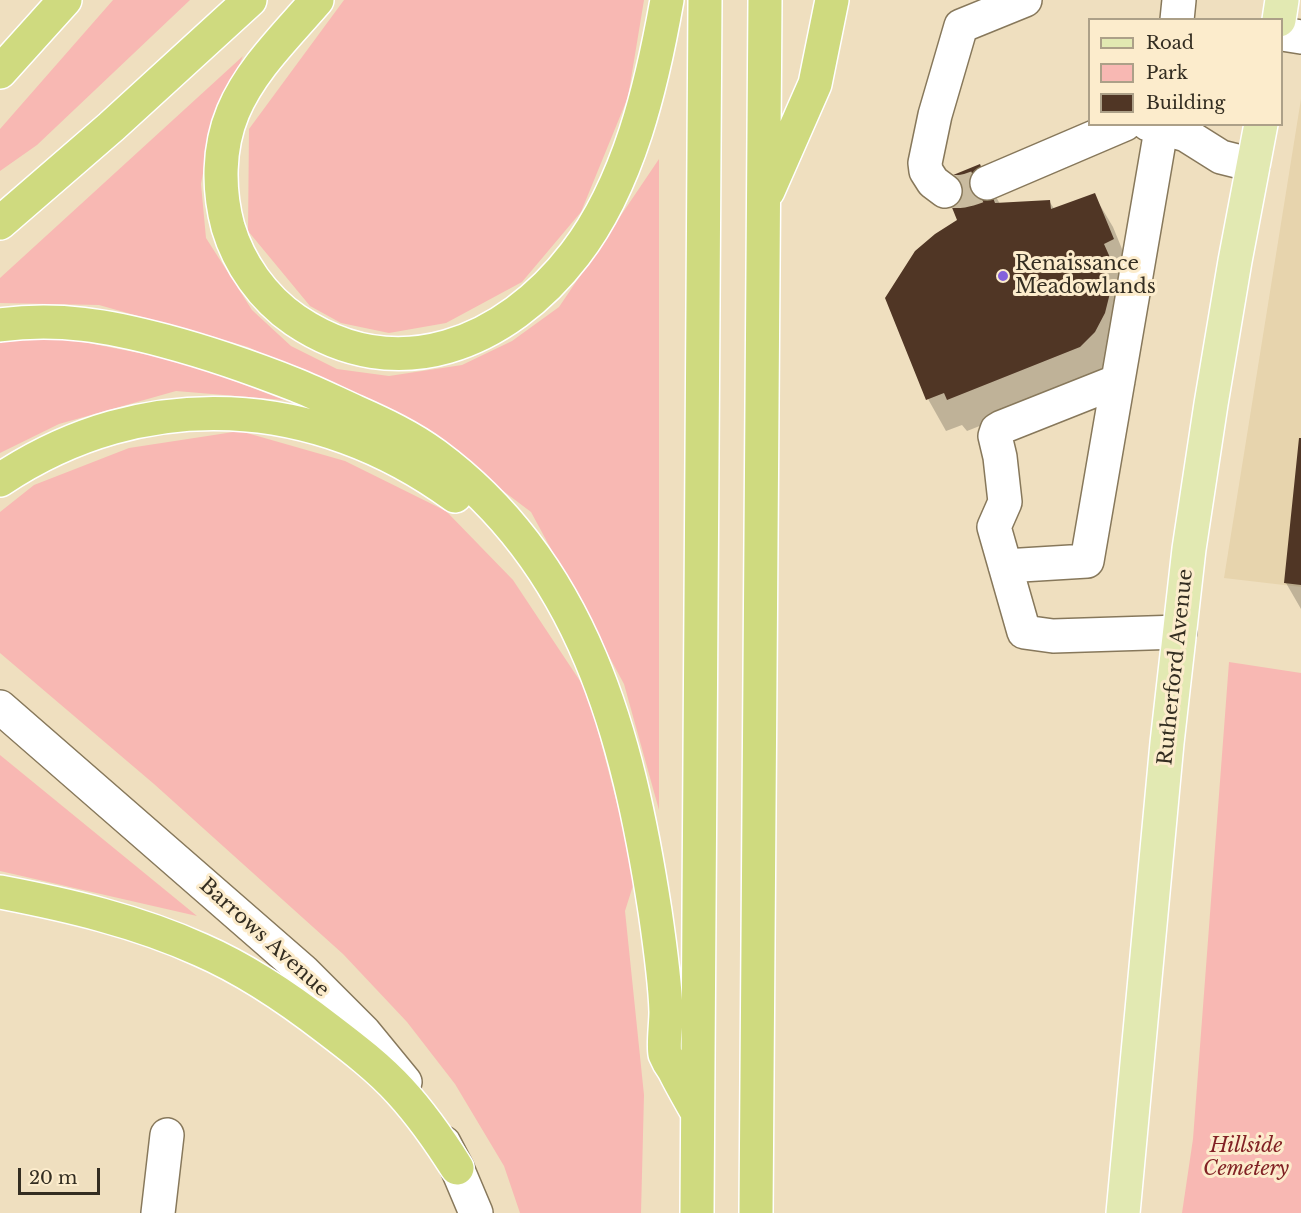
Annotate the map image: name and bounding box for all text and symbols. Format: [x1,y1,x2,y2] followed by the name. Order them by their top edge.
[1088,18,1283,126] legend
[1146,32,1194,54] text: Road
[1146,62,1188,84] text: Park
[1146,92,1225,114] text: Building
[1015,252,1156,299] place label: Renaissance Meadowlands
[996,269,1010,283] marker: Renaissance Meadowlands
[1154,568,1198,766] street label: Rutherford Avenue
[194,874,334,1002] street label: Barrows Avenue
[1203,1134,1289,1181] park label: Hillside Cemetery
[21,1156,104,1194] scale bar
[29,1167,77,1189] text: 20 m

